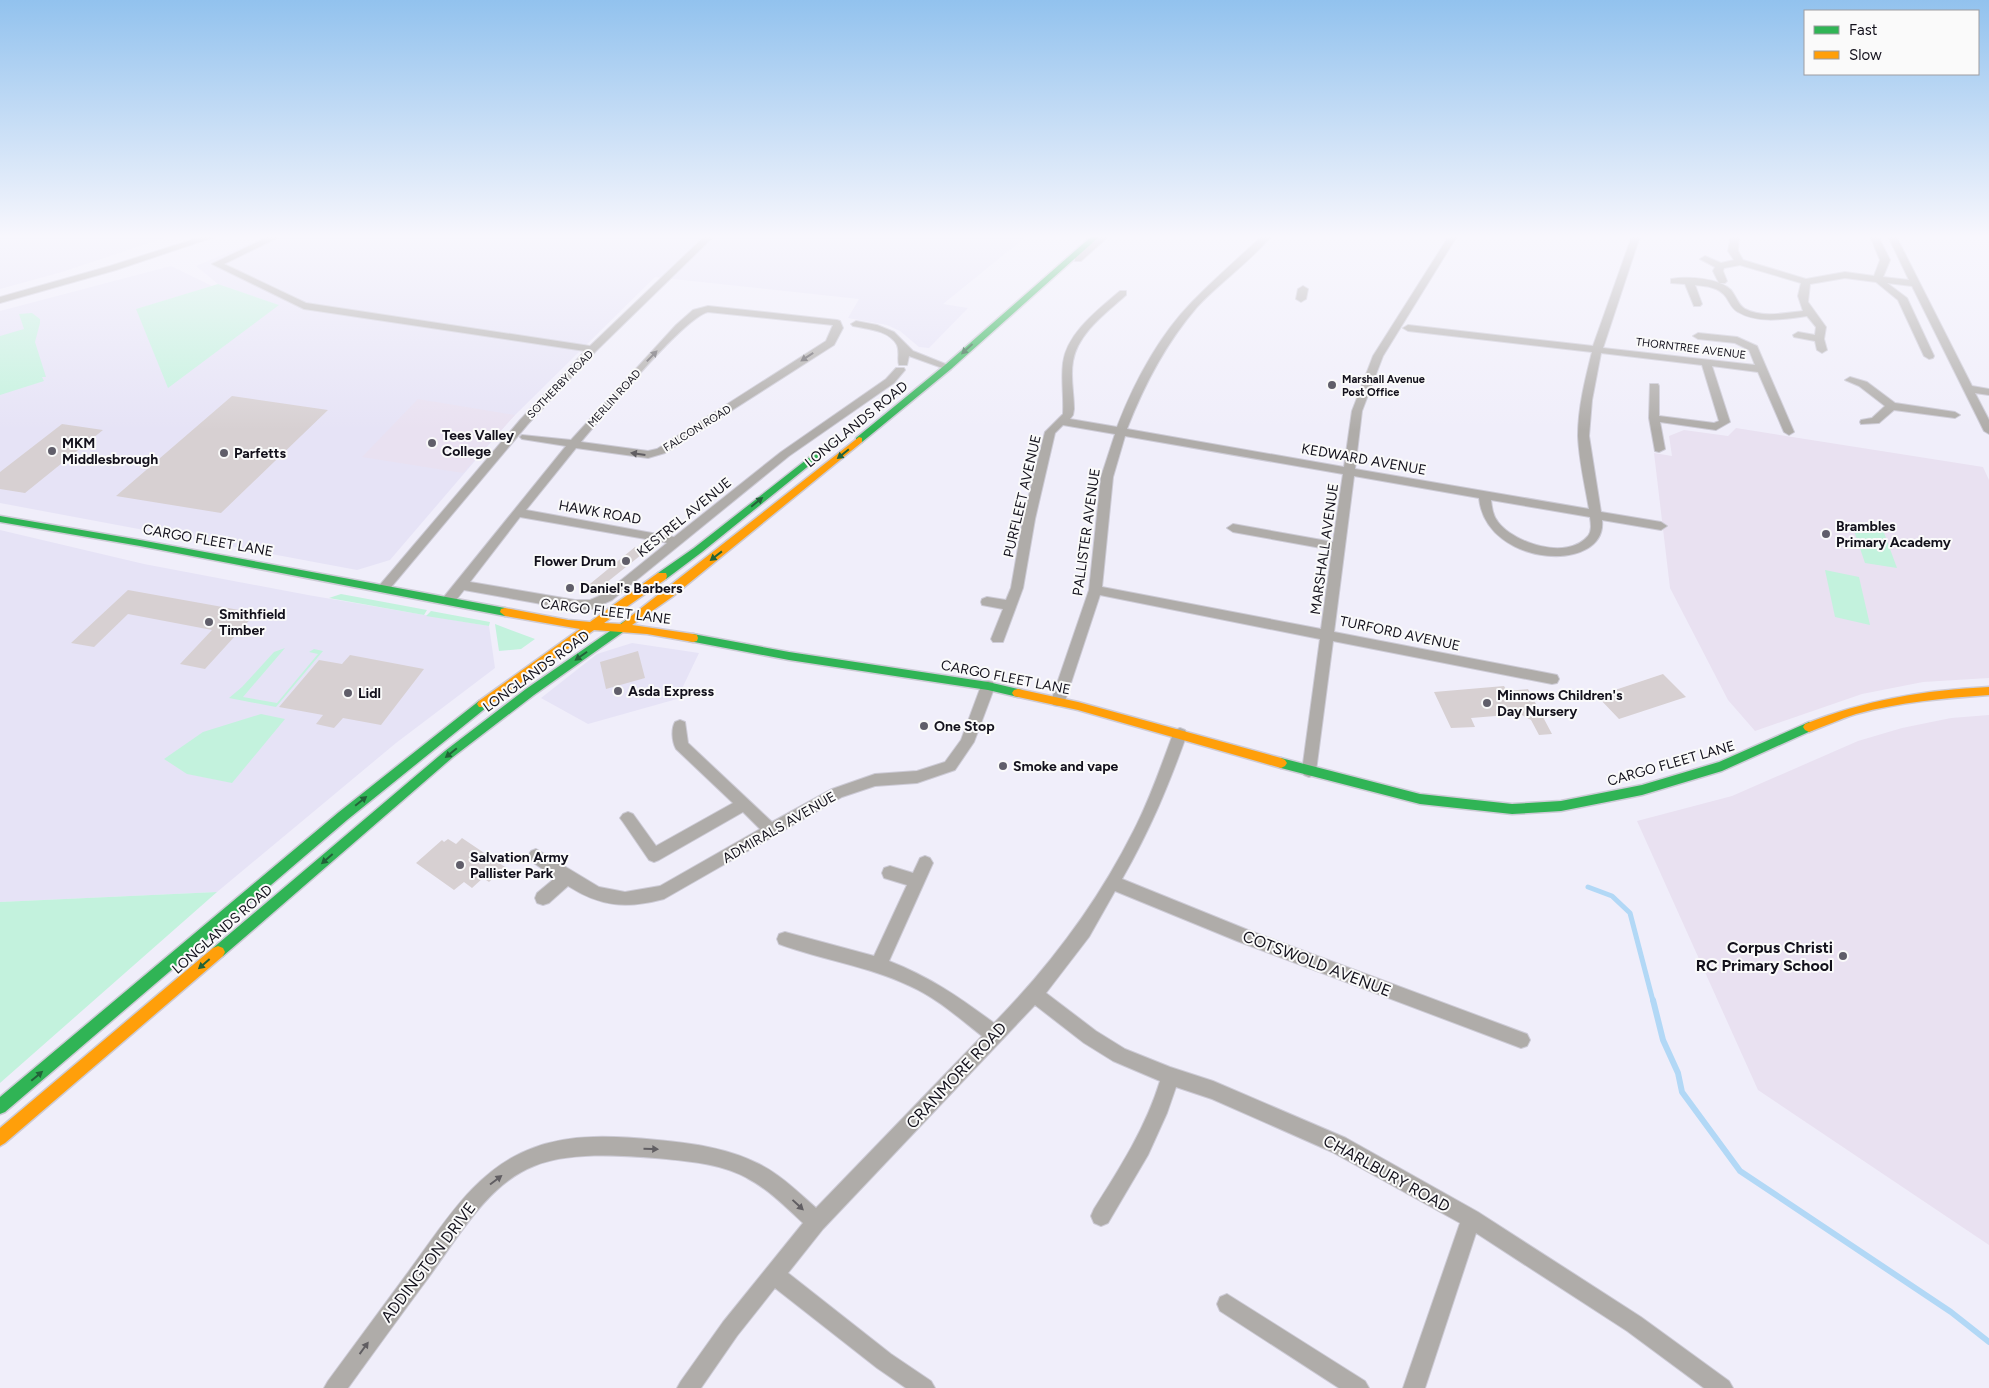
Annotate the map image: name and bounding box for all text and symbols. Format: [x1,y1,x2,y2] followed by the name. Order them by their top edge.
[1804,10,1979,75] legend
[1849,21,1878,39] text: Fast
[1849,46,1882,64] text: Slow
[1635,335,1747,362] street label: THORNTREE AVENUE
[962,343,974,355] one-way arrow
[525,347,596,421] street label: SOTHERBY ROAD
[646,350,658,362] one-way arrow
[801,353,814,362] one-way arrow
[585,367,644,430] street label: MERLIN ROAD
[1342,373,1425,399] place label: Marshall Avenue Post Office
[801,378,911,471] street label: LONGLANDS ROAD
[1326,379,1338,391] marker: Marshall Avenue Post Office
[661,402,734,454] street label: FALCON ROAD
[442,427,515,460] place label: Tees Valley College
[1000,433,1045,559] street label: PURFLEET AVENUE
[62,435,158,468] place label: MKM Middlesbrough
[426,437,438,449] marker: Tees Valley College
[1300,440,1428,479] street label: KEDWARD AVENUE
[46,445,58,457] marker: MKM Middlesbrough
[234,445,286,462] place label: Parfetts
[218,447,230,459] marker: Parfetts
[837,448,850,459] one-way arrow
[630,450,646,458] one-way arrow
[1069,467,1104,597] street label: PALLISTER AVENUE
[634,474,735,561] street label: KESTREL AVENUE
[1307,482,1342,616] street label: MARSHALL AVENUE
[750,496,763,507] one-way arrow
[557,497,643,528] street label: HAWK ROAD
[1836,518,1952,551] place label: Brambles Primary Academy
[142,521,274,560] street label: CARGO FLEET LANE
[1820,528,1832,540] marker: Brambles Primary Academy
[710,550,723,561] one-way arrow
[534,553,616,570] place label: Flower Drum
[620,555,632,567] marker: Flower Drum
[580,580,683,597] place label: Daniel's Barbers
[564,582,576,594] marker: Daniel's Barbers
[539,595,672,628] street label: CARGO FLEET LANE
[219,606,286,639] place label: Smithfield Timber
[1338,612,1462,655] street label: TURFORD AVENUE
[203,616,215,628] marker: Smithfield Timber
[480,627,593,716] street label: LONGLANDS ROAD
[574,651,588,661] one-way arrow
[940,657,1072,698] street label: CARGO FLEET LANE
[628,683,714,700] place label: Asda Express
[358,685,381,702] place label: Lidl
[612,685,624,697] marker: Asda Express
[342,687,354,699] marker: Lidl
[1497,687,1623,720] place label: Minnows Children's Day Nursery
[1481,697,1493,709] marker: Minnows Children's Day Nursery
[934,718,995,735] place label: One Stop
[918,720,930,732] marker: One Stop
[1605,737,1737,790] street label: CARGO FLEET LANE
[445,748,458,759] one-way arrow
[1013,758,1119,775] place label: Smoke and vape
[997,760,1009,772] marker: Smoke and vape
[719,788,839,867] street label: ADMIRALS AVENUE
[355,796,368,807] one-way arrow
[470,849,569,882] place label: Salvation Army Pallister Park
[321,853,334,864] one-way arrow
[454,859,466,871] marker: Salvation Army Pallister Park
[169,881,276,978] street label: LONGLANDS ROAD
[1240,926,1394,1001] street label: COTSWOLD AVENUE
[1696,938,1833,975] place label: Corpus Christi RC Primary School
[1837,950,1849,962] marker: Corpus Christi RC Primary School
[197,959,210,970] one-way arrow
[902,1018,1011,1132] street label: CRANMORE ROAD
[30,1070,43,1081] one-way arrow
[1320,1131,1453,1216] street label: CHARLBURY ROAD
[643,1145,659,1153] one-way arrow
[489,1175,503,1185] one-way arrow
[377,1199,480,1326] street label: ADDINGTON DRIVE
[792,1199,804,1211] one-way arrow
[358,1342,368,1355] one-way arrow

